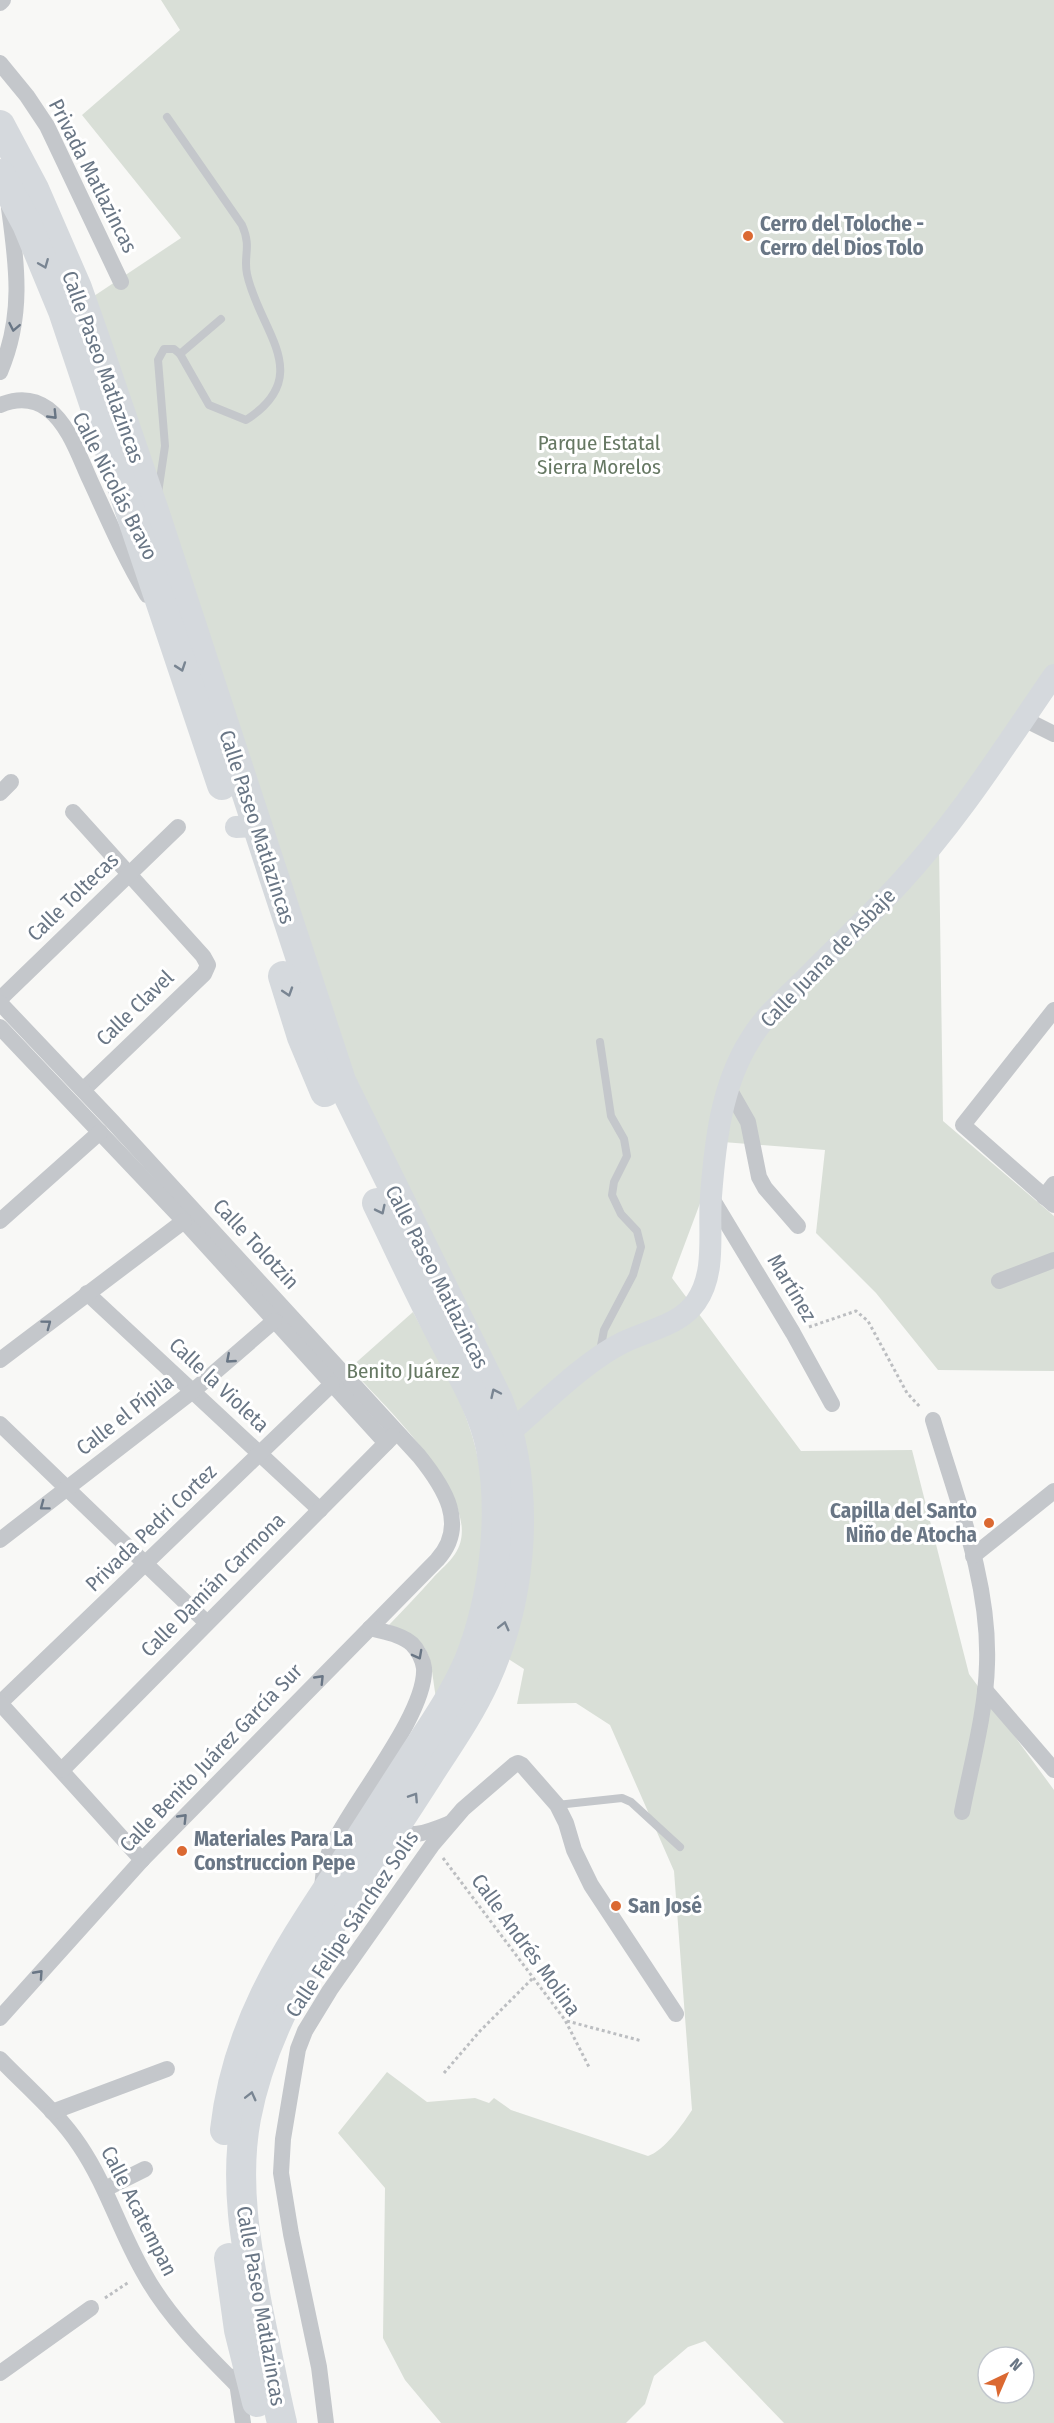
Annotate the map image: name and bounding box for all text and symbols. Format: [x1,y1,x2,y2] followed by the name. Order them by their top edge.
[43,95,143,257] street label: Privada Matlazincas
[760,211,924,261] place label: Cerro del Toloche - Cerro del Dios Tolo
[741,229,755,243] marker: Cerro del Toloche - Cerro del Dios Tolo
[37,258,49,269] one-way arrow
[56,267,150,467] street label: Calle Paseo Matlazincas
[8,322,21,332] one-way arrow
[45,407,56,418] one-way arrow
[67,408,163,564] street label: Calle Nicolás Bravo
[537,430,661,480] park label: Parque Estatal Sierra Morelos
[174,661,187,672] one-way arrow
[213,727,301,927] street label: Calle Paseo Matlazincas
[22,847,124,947] street label: Calle Toltecas
[755,883,901,1033] street label: Calle Juana de Asbaje
[91,964,180,1051] street label: Calle Clavel
[281,986,294,997] one-way arrow
[379,1181,495,1373] street label: Calle Paseo Matlazincas
[207,1193,305,1295] street label: Calle Tolotzin
[373,1203,385,1214] one-way arrow
[762,1249,822,1327] street label: Martínez
[40,1321,51,1332] one-way arrow
[164,1332,274,1438] street label: Calle la Violeta
[226,1352,237,1363] one-way arrow
[346,1358,460,1384] park label: Benito Juárez
[71,1369,179,1461] street label: Calle el Pípila
[490,1389,502,1400] one-way arrow
[80,1459,222,1597] street label: Privada Pedri Cortez
[830,1498,977,1548] place label: Capilla del Santo Niño de Atocha
[40,1499,51,1510] one-way arrow
[135,1507,291,1663] street label: Calle Damián Carmona
[982,1516,996,1530] marker: Capilla del Santo Niño de Atocha
[496,1621,509,1631] one-way arrow
[411,1649,422,1659] one-way arrow
[114,1658,308,1858] street label: Calle Benito Juárez García Sur
[312,1676,323,1687] one-way arrow
[407,1793,418,1804] one-way arrow
[176,1815,187,1826] one-way arrow
[194,1826,356,1876] place label: Materiales Para La Construccion Pepe
[280,1826,424,2022] street label: Calle Felipe Sánchez Solís
[175,1844,189,1858] marker: Materiales Para La Construccion Pepe
[466,1869,586,2021] street label: Calle Andrés Molina
[628,1893,702,1919] place label: San José
[609,1899,623,1913] marker: San José
[32,1970,43,1981] one-way arrow
[244,2091,257,2101] one-way arrow
[95,2142,183,2280] street label: Calle Acatempan
[231,2204,291,2408] street label: Calle Paseo Matlazincas
[976,2345,1036,2405] north arrow
[1006,2354,1026,2375] text: N

